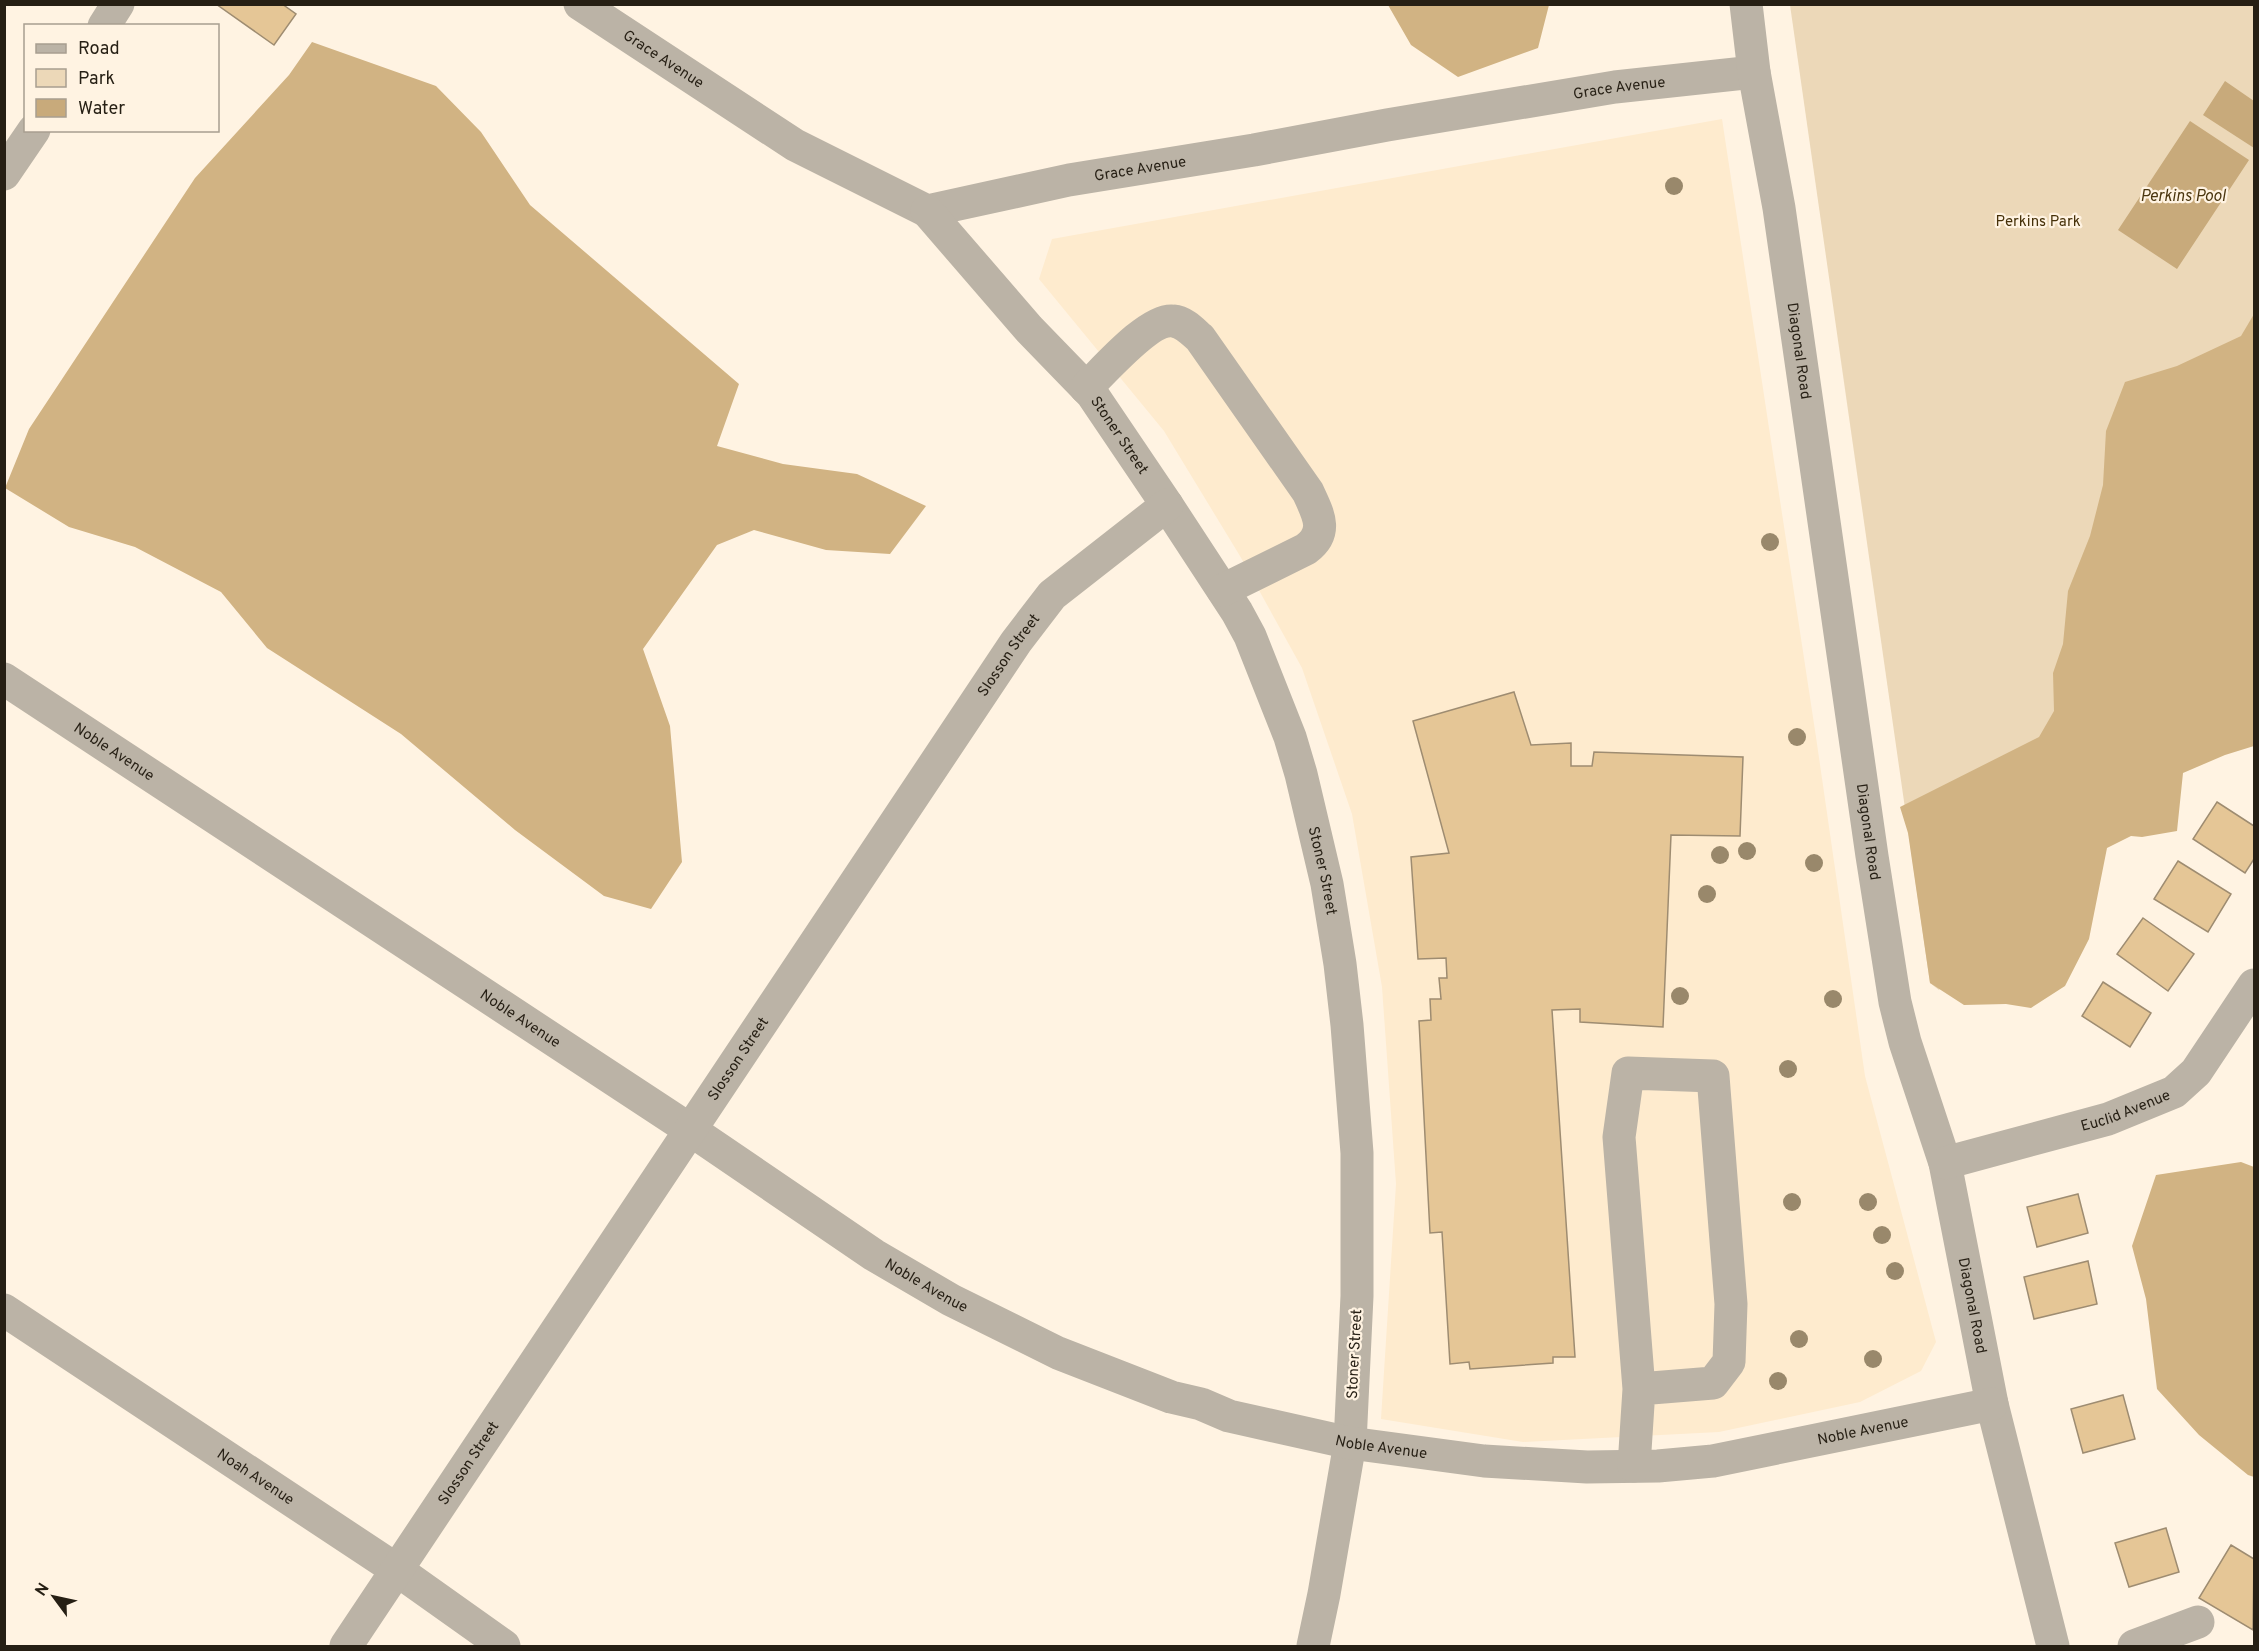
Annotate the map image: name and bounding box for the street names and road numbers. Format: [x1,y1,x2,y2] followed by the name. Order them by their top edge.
[619,27,707,93] street label: Grace Avenue
[1572,74,1666,105] street label: Grace Avenue
[1093,153,1188,187] street label: Grace Avenue
[1782,301,1814,401] street label: Diagonal Road
[1085,393,1152,479] street label: Stoner Street
[974,611,1045,701] street label: Slosson Street
[70,719,157,786] street label: Noble Avenue
[1851,782,1884,882] street label: Diagonal Road
[1303,825,1340,917] street label: Stoner Street
[476,986,564,1053] street label: Noble Avenue
[704,1014,774,1105] street label: Slosson Street
[2079,1087,2173,1137] street label: Euclid Avenue
[881,1255,970,1318] street label: Noble Avenue
[1953,1256,1990,1355] street label: Diagonal Road
[1344,1309,1367,1400] street label: Stoner Street
[1816,1413,1910,1450] street label: Noble Avenue
[435,1418,504,1509] street label: Slosson Street
[1333,1432,1428,1464] street label: Noble Avenue
[213,1445,297,1510] street label: Noah Avenue

